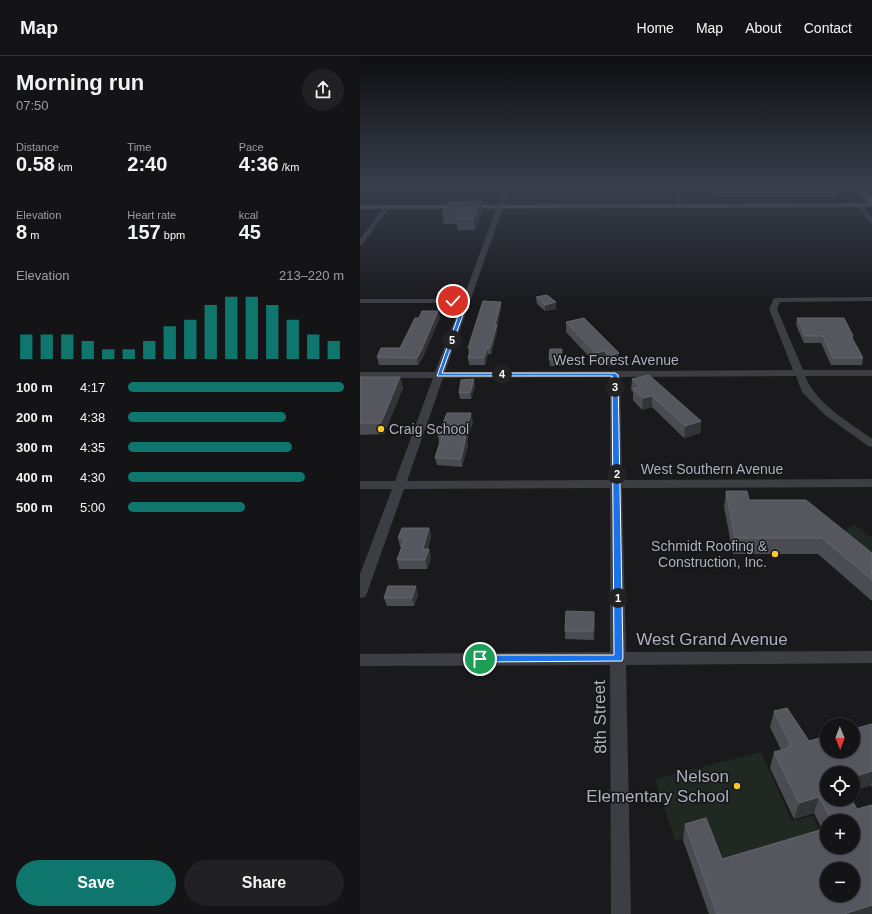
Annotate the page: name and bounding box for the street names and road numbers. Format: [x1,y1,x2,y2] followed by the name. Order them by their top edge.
[553,352,679,368] street label: West Forest Avenue
[641,461,784,477] street label: West Southern Avenue
[636,630,788,649] street label: West Grand Avenue
[590,680,610,754] street label: 8th Street

